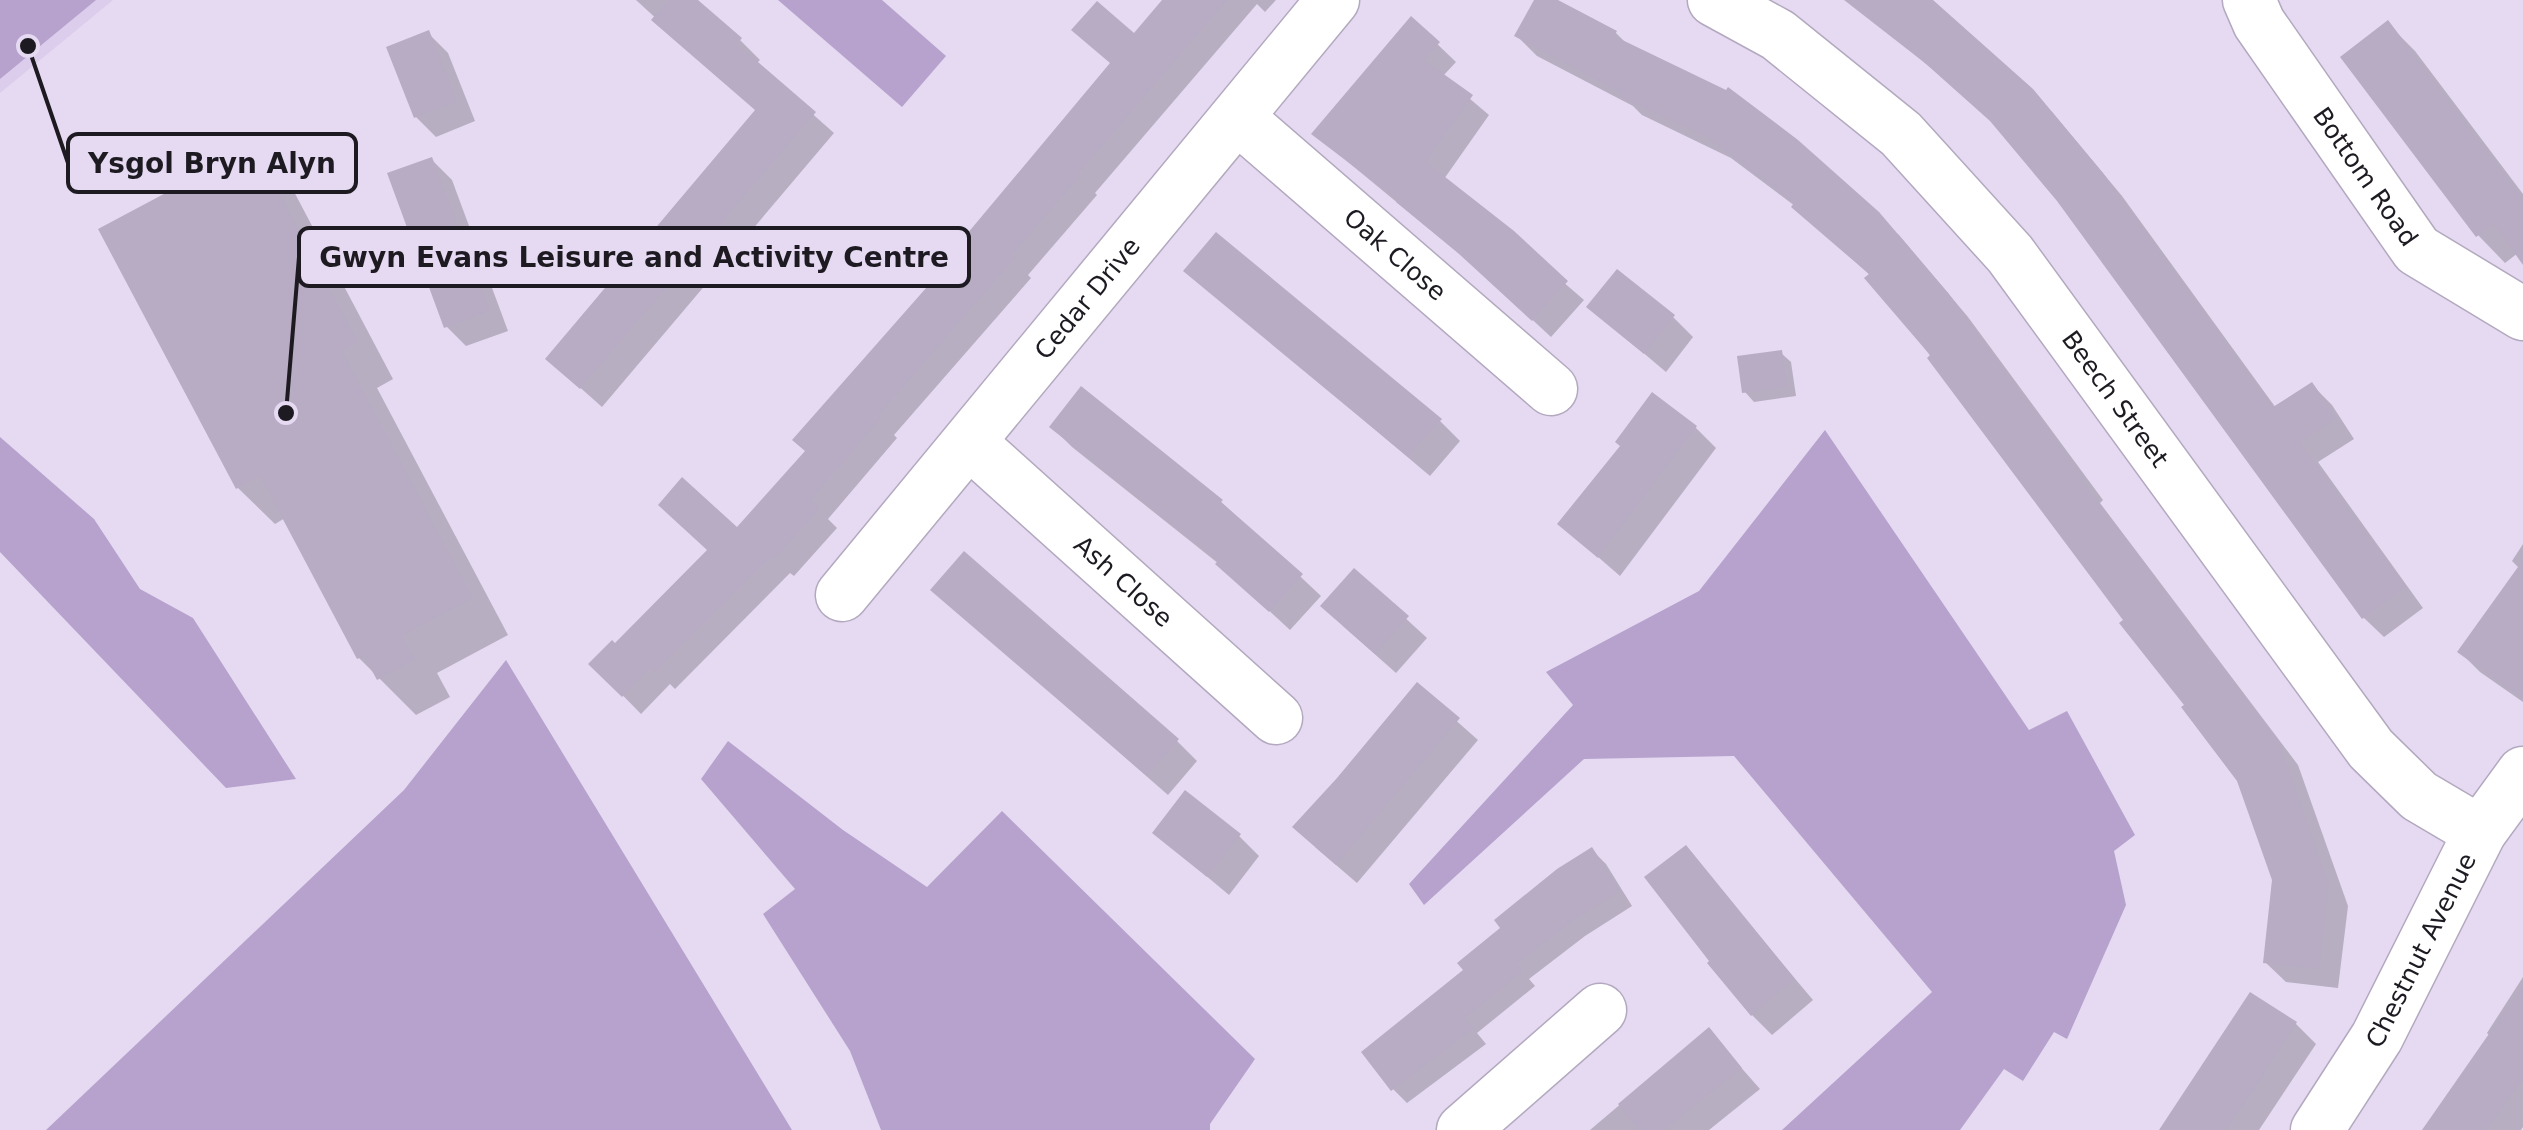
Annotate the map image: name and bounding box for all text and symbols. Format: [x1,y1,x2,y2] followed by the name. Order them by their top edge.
[2307,102,2424,252] street label: Bottom Road
[68,134,356,192] callout: Ysgol Bryn Alyn
[87,147,336,180] text: Ysgol Bryn Alyn
[1338,202,1452,307] street label: Oak Close
[299,228,969,286] callout: Gwyn Evans Leisure and Activity Centre
[1029,232,1146,365] street label: Cedar Drive
[319,241,949,274] text: Gwyn Evans Leisure and Activity Centre
[2056,325,2175,473] street label: Beech Street
[1068,530,1178,633] street label: Ash Close
[2360,848,2482,1053] street label: Chestnut Avenue

